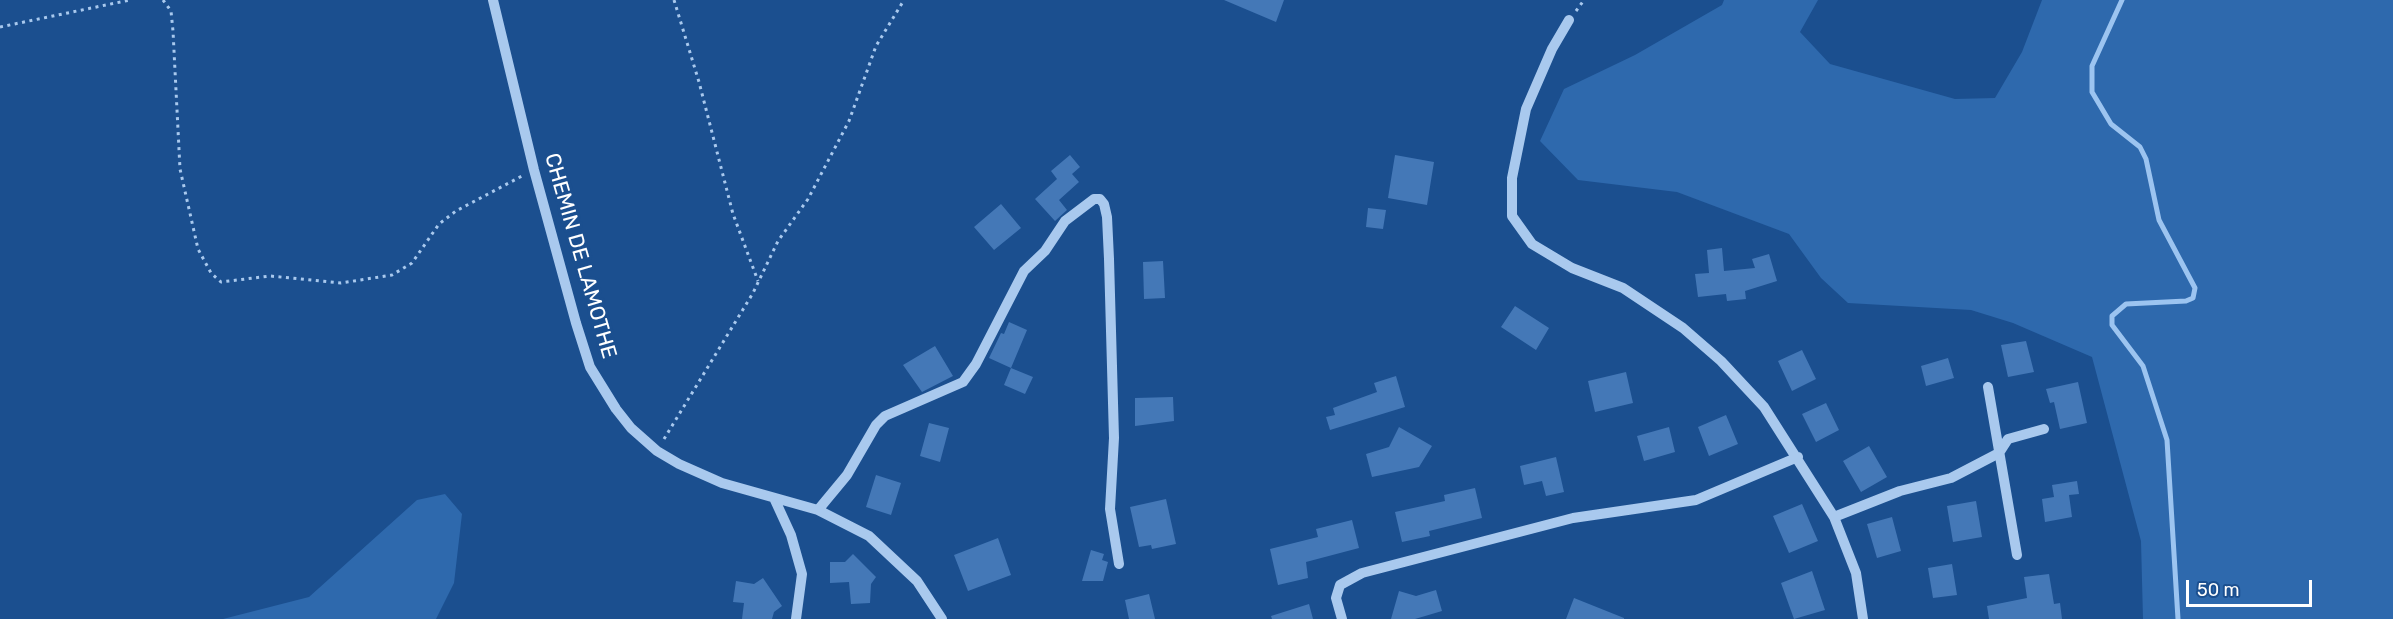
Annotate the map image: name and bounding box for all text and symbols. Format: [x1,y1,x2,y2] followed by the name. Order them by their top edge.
[539,150,621,362] street label: CHEMIN DE LAMOTHE
[2189,568,2315,606] scale bar
[2197,579,2240,601] text: 50 m

